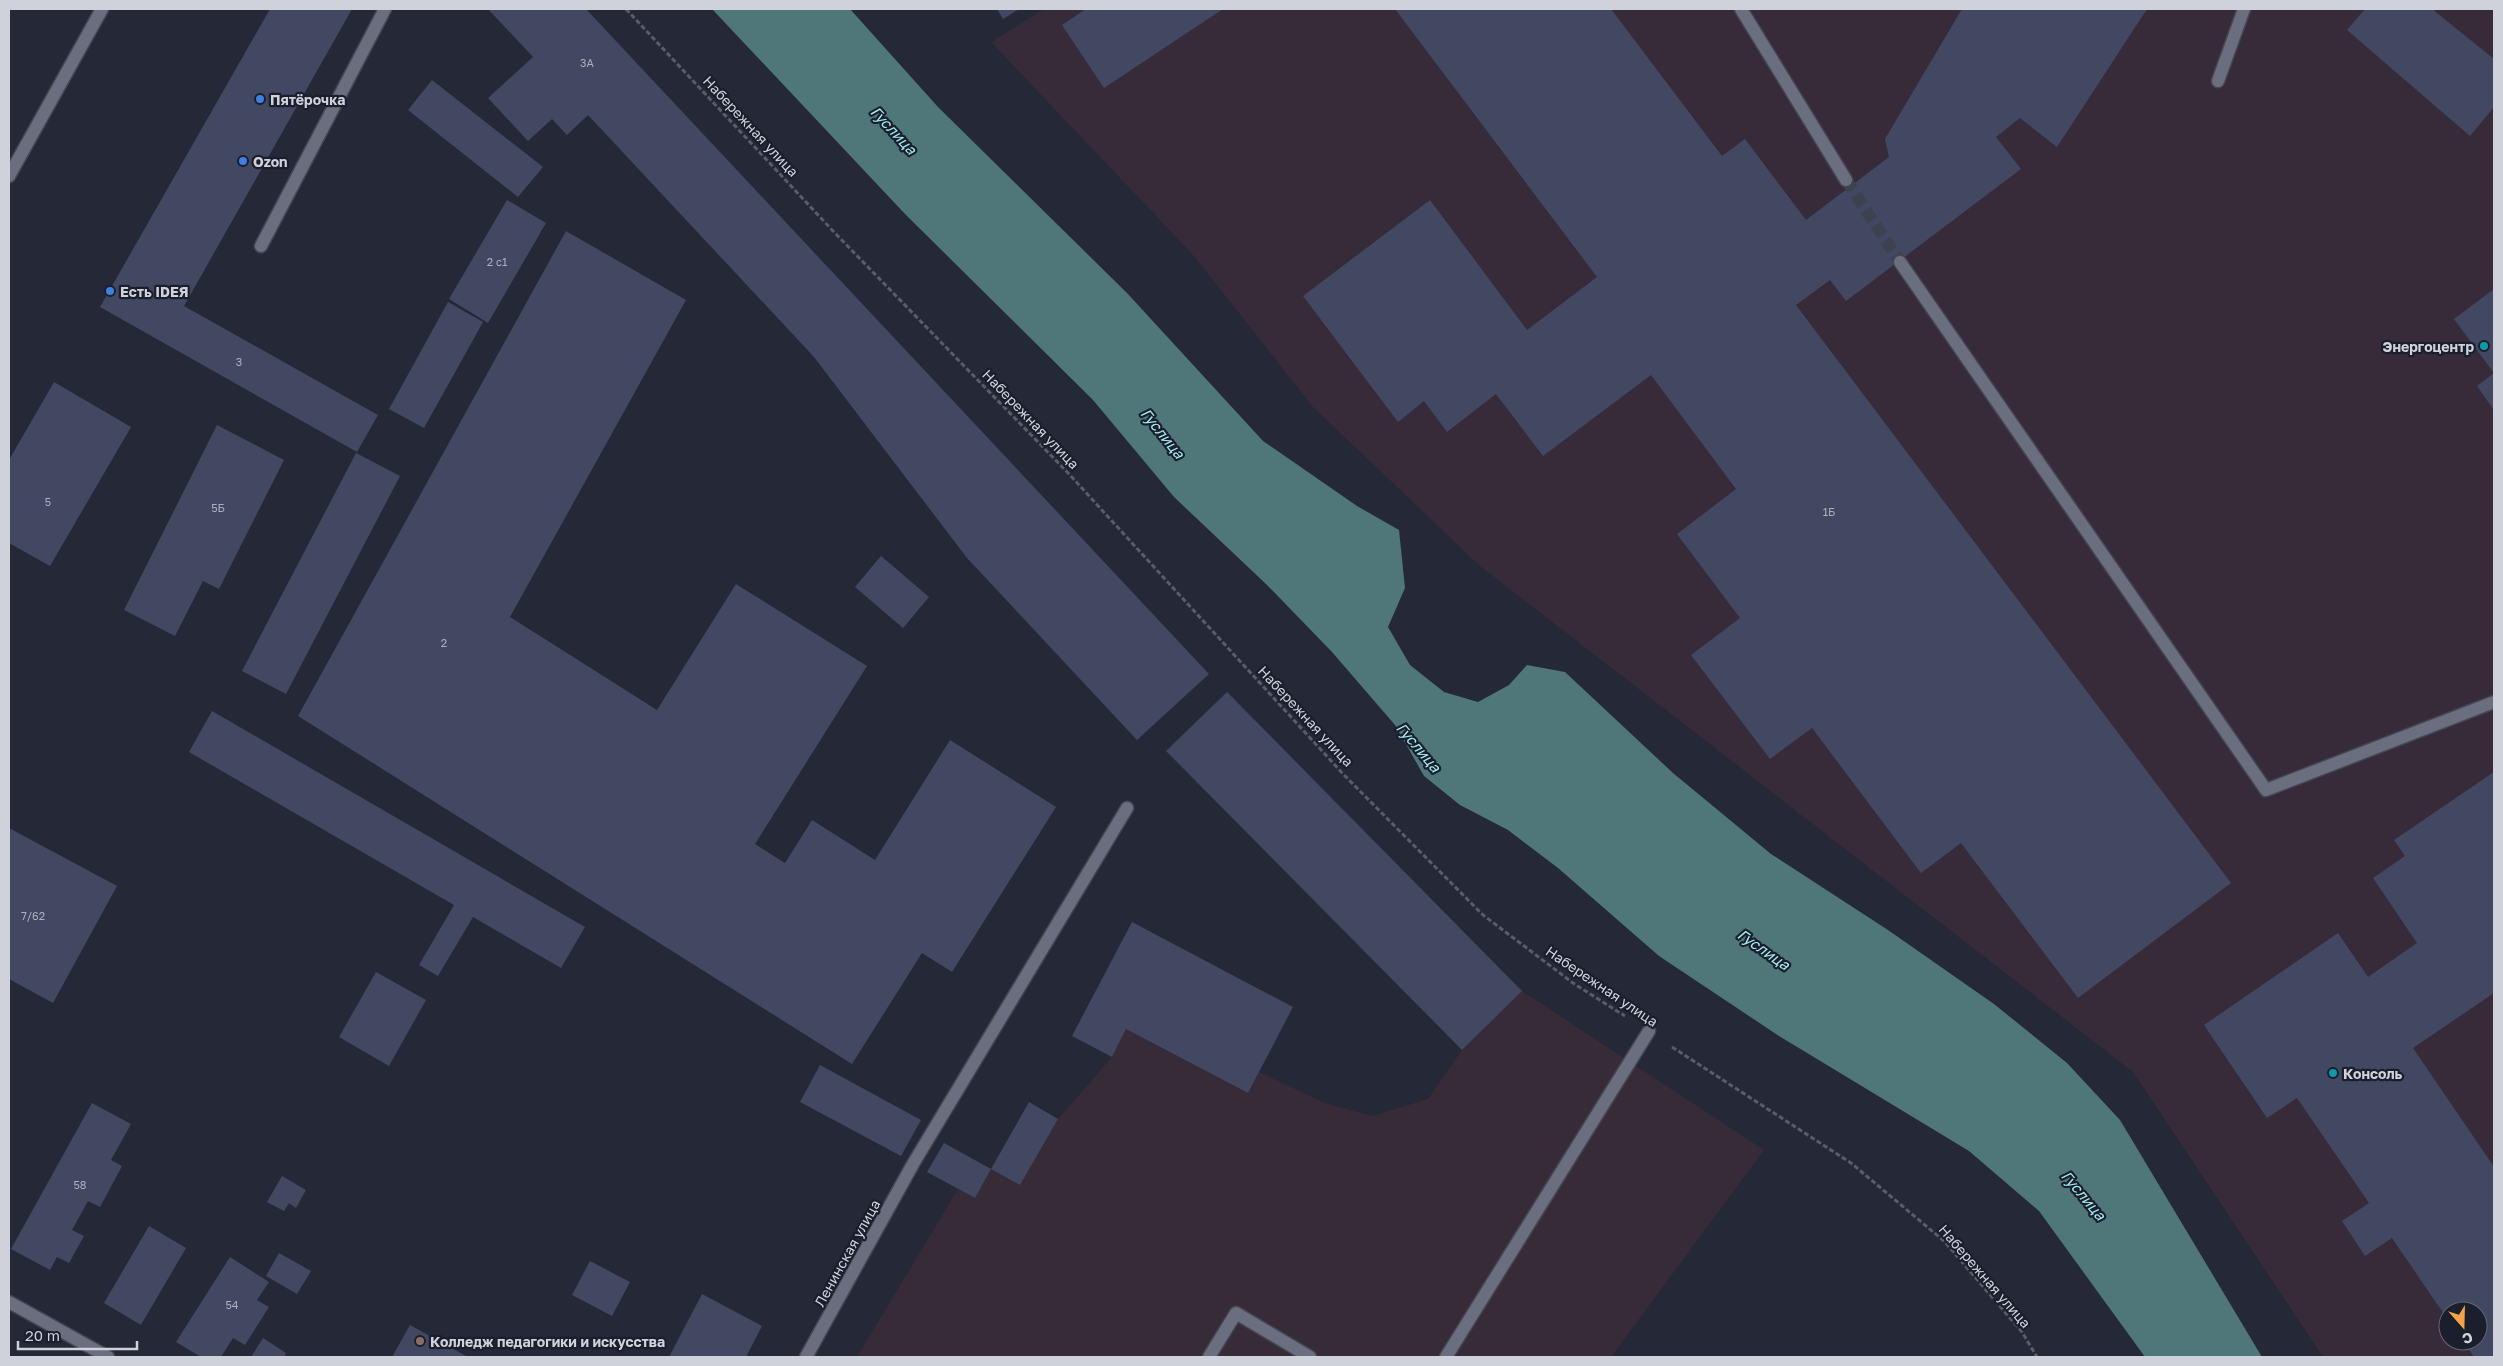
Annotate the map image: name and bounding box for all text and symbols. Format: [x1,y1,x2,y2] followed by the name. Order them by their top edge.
[580,56,595,69] house number: 3А
[700,72,802,180] street label: Набережная улица
[270,91,345,108] place label: Пятёрочка
[254,93,266,105] marker: Пятёрочка
[866,102,921,159] water label: Гуслица
[253,153,288,170] place label: Ozon
[237,155,249,167] marker: Ozon
[487,255,507,268] house number: 2 с1
[120,283,189,300] place label: Есть IDЕЯ
[104,285,116,297] marker: Есть IDЕЯ
[2382,338,2474,355] place label: Энергоцентр
[2478,340,2490,352] marker: Энергоцентр
[236,355,242,368] house number: 3
[979,366,1083,472] street label: Набережная улица
[1137,404,1189,463] water label: Гуслица
[45,495,51,508] house number: 5
[211,501,225,514] house number: 5Б
[1823,505,1835,518] house number: 1Б
[441,636,447,649] house number: 2
[1255,662,1357,770] street label: Набережная улица
[1392,718,1445,777] water label: Гуслица
[21,909,45,922] house number: 7/62
[1734,925,1794,975] water label: Гуслица
[1543,942,1661,1030] street label: Набережная улица
[2343,1065,2403,1082] place label: Консоль
[2327,1067,2339,1079] marker: Консоль
[2057,1166,2110,1225] water label: Гуслица
[73,1178,87,1191] house number: 58
[811,1197,883,1309] street label: Ленинская улица
[1935,1221,2035,1331] street label: Набережная улица
[225,1298,239,1311] house number: 54
[2438,1301,2488,1351] north arrow
[18,1318,136,1350] scale bar
[25,1326,60,1344] text: 20 m
[2460,1329,2475,1348] text: С
[430,1333,665,1350] place label: Колледж педагогики и искусства
[414,1335,426,1347] marker: Колледж педагогики и искусства

